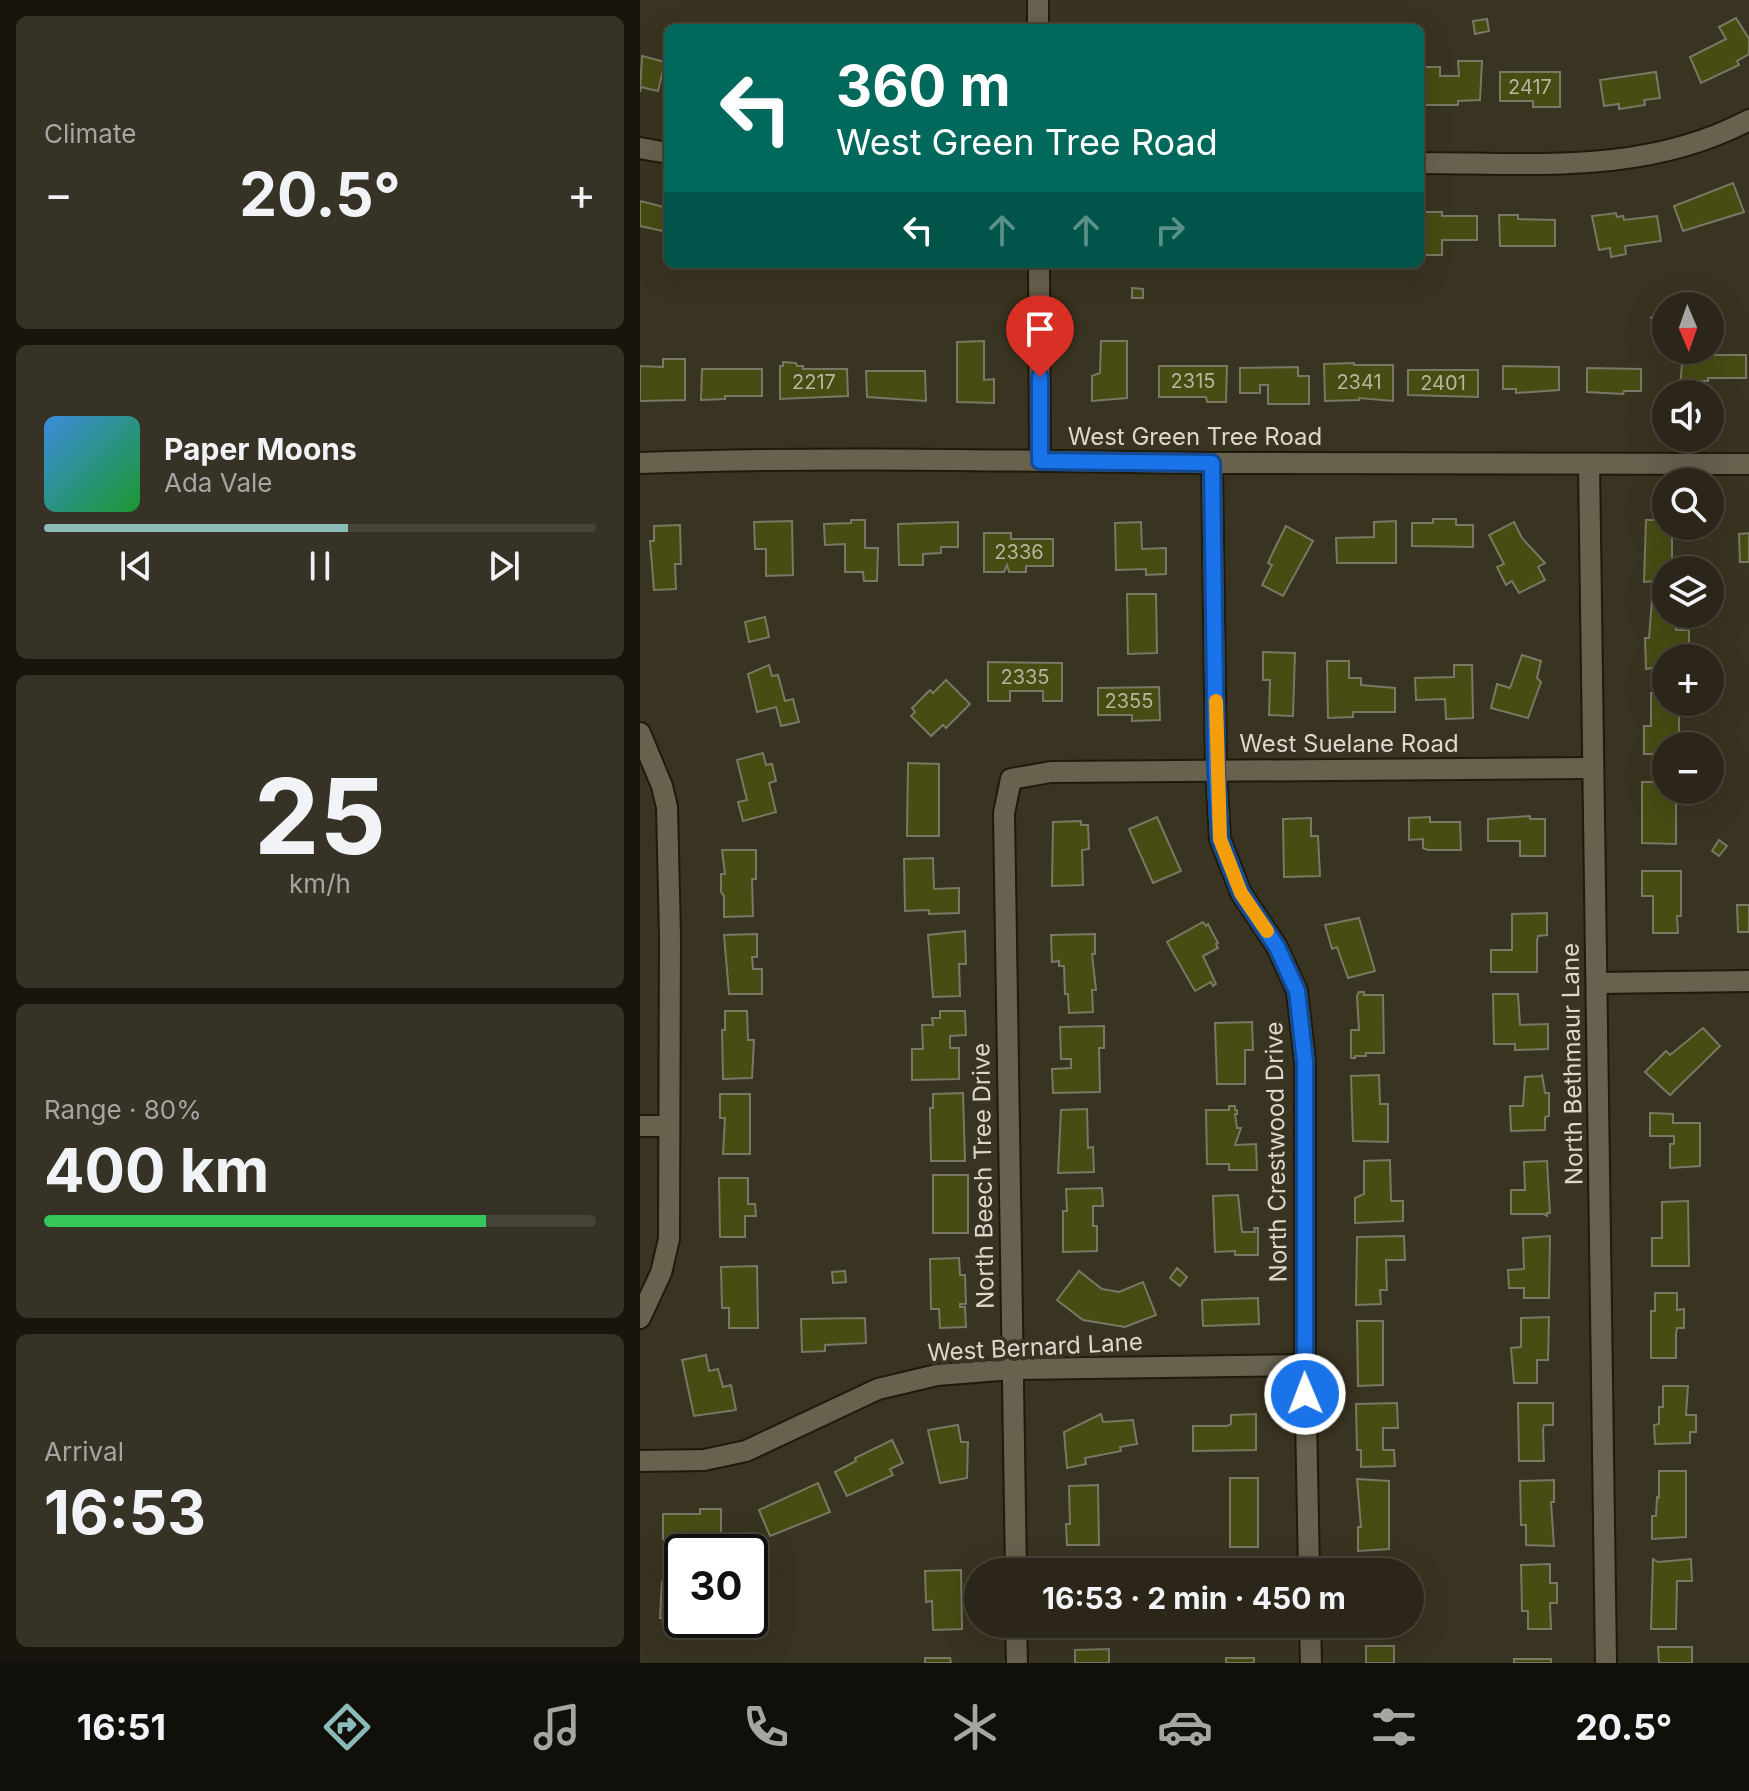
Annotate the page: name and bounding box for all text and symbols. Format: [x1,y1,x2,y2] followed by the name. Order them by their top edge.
[836,52,1011,120] text: 360 m
[704,56,808,160] icon: left
[1508,75,1552,99] house number: 2417
[44,118,136,149] text: Climate
[836,120,1218,164] text: West Green Tree Road
[239,158,401,230] text: 20.5°
[44,167,73,221] text: −
[567,167,596,221] text: +
[896,208,940,252] icon: left
[980,208,1024,252] icon: ahead
[1064,208,1108,252] icon: ahead
[1148,208,1192,252] icon: right
[1652,292,1724,364] north arrow
[1652,292,1724,804] map controls
[1006,295,1074,377] pin
[1018,307,1062,351] icon: arrive
[1171,369,1215,393] house number: 2315
[792,370,836,394] house number: 2217
[1336,370,1382,394] house number: 2341
[1420,371,1466,395] house number: 2401
[1652,380,1724,452] button: sound
[1068,422,1322,451] street label: West Green Tree Road
[164,431,357,467] text: Paper Moons
[164,467,272,498] text: Ada Vale
[1652,468,1724,540] button: search
[994,540,1044,564] house number: 2336
[114,544,158,588] icon: previous
[298,544,342,588] icon: pause
[482,544,526,588] icon: next
[1652,556,1724,628] button: layers
[1652,644,1724,716] button: +
[1000,665,1050,689] house number: 2335
[1105,689,1153,713] house number: 2355
[1239,729,1459,758] street label: West Suelane Road
[1652,732,1724,804] button: −
[254,753,386,879] text: 25
[289,868,351,899] text: km/h
[1555,943,1589,1185] street label: North Bethmaur Lane
[1259,1021,1293,1283] street label: North Crestwood Drive
[966,1043,1000,1309] street label: North Beech Tree Drive
[44,1094,202,1125] text: Range · 80%
[44,1134,269,1206] text: 400 km
[927,1327,1143,1367] street label: West Bernard Lane
[1263,1352,1347,1436] position arrow
[44,1436,124,1467] text: Arrival
[44,1476,206,1548] text: 16:53
[664,1534,768,1638] speed limit sign: 30
[1042,1580,1346,1616] text: 16:53 · 2 min · 450 m
[319,1699,375,1755] icon: directions
[529,1699,585,1755] icon: music
[738,1699,794,1755] icon: phone
[947,1699,1003,1755] icon: climate
[1157,1699,1213,1755] icon: car
[1366,1699,1422,1755] icon: filters
[77,1705,166,1749] text: 16:51
[1575,1705,1672,1749] text: 20.5°

